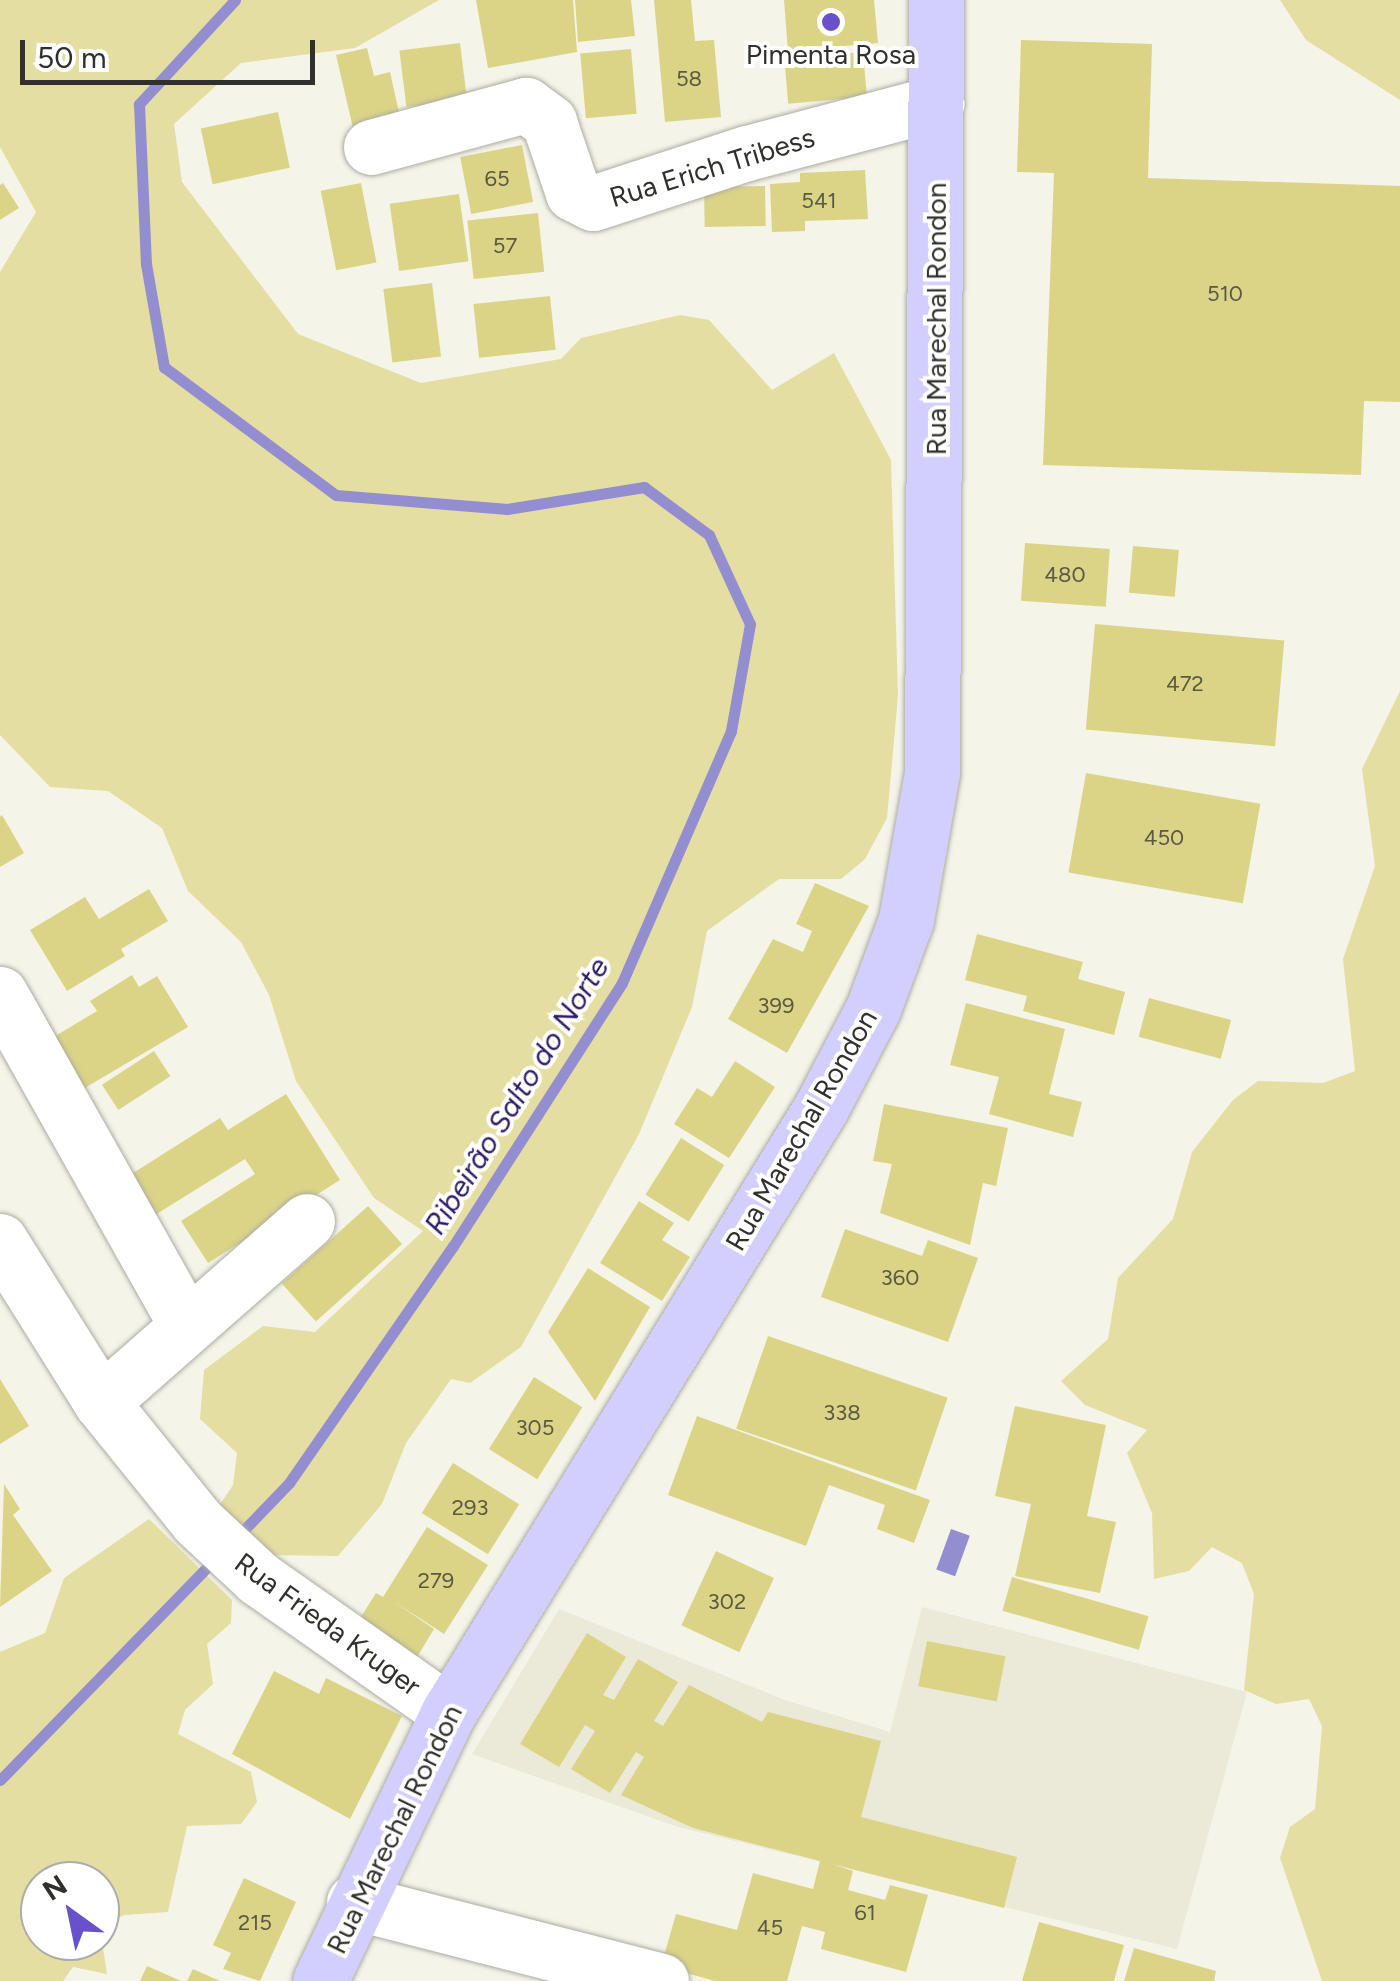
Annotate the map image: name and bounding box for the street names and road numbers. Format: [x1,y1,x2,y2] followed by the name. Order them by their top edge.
[605,120,819,214] street label: Rua Erich Tribess
[919,183,953,455] street label: Rua Marechal Rondon
[718,1003,884,1257] street label: Rua Marechal Rondon
[229,1545,427,1703] street label: Rua Frieda Kruger
[319,1699,469,1959] street label: Rua Marechal Rondon

